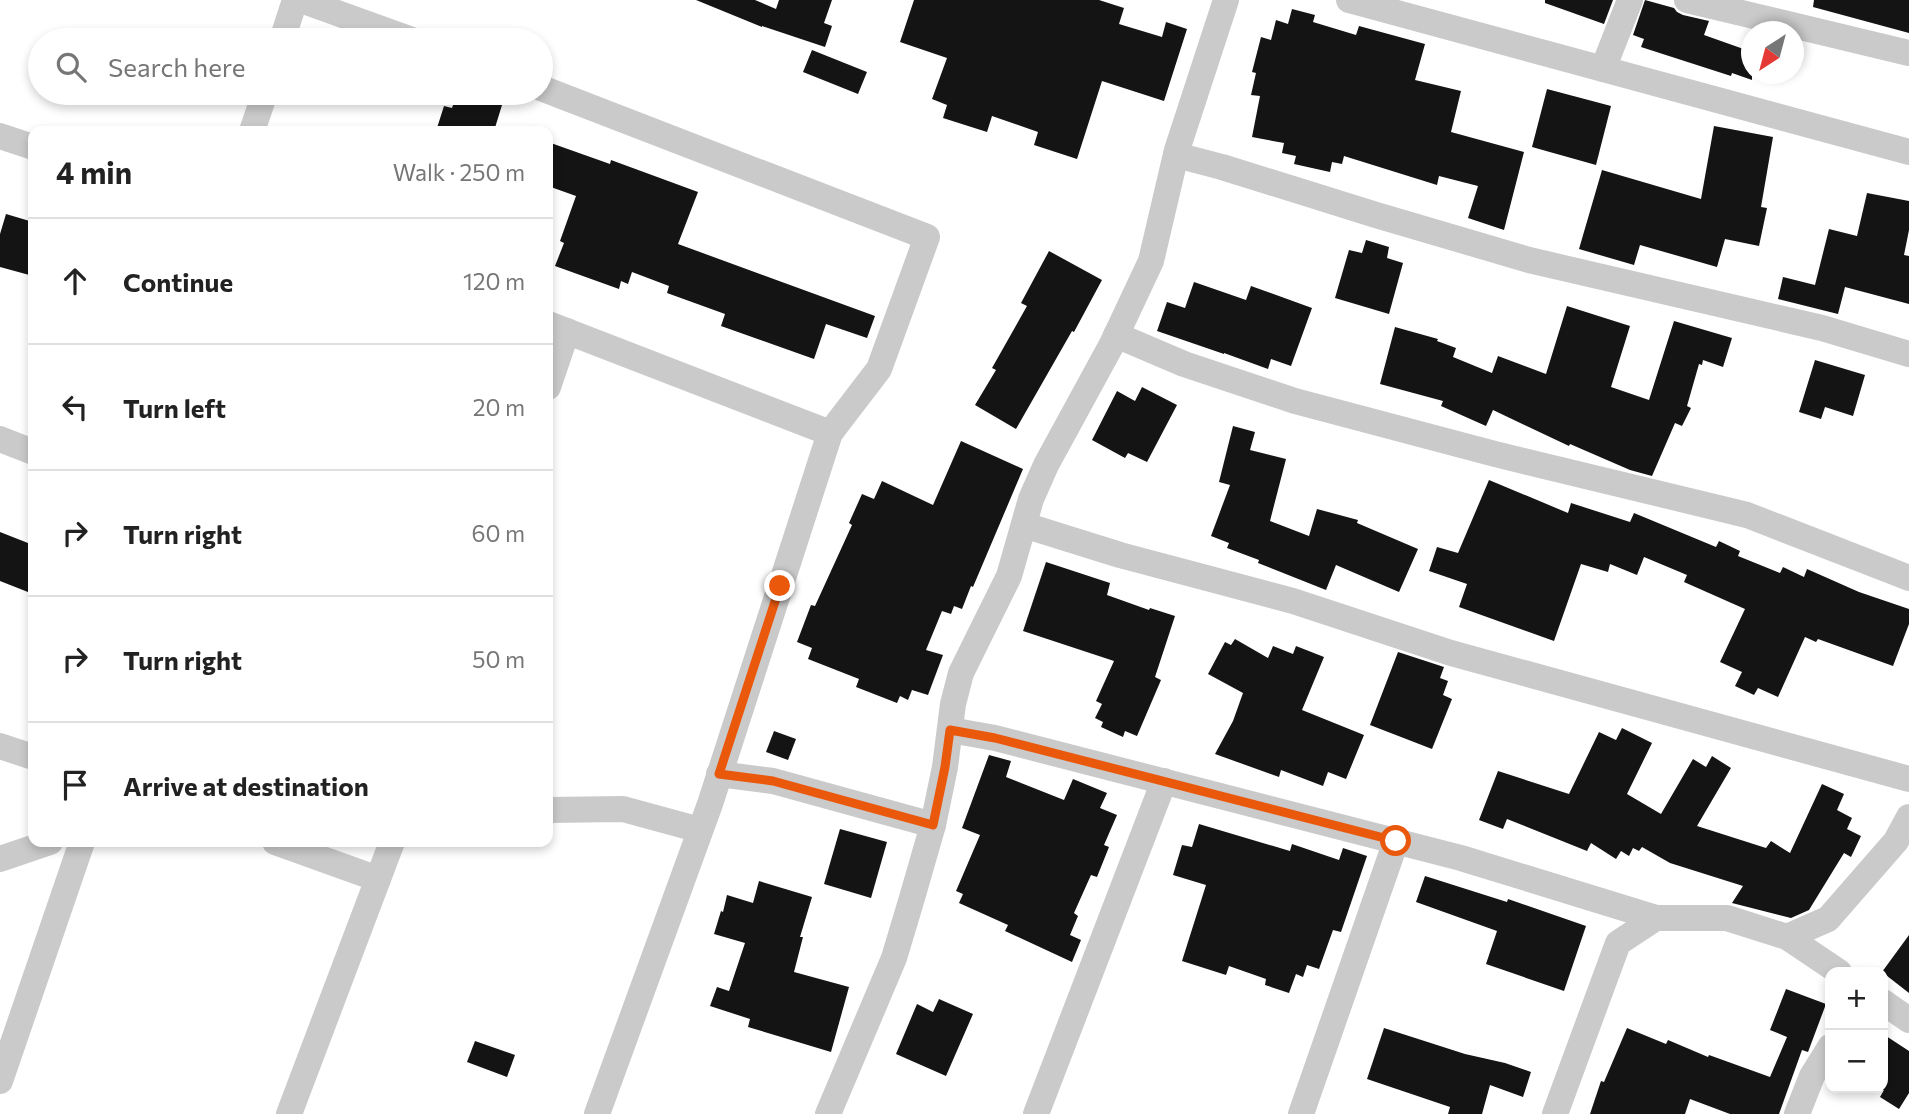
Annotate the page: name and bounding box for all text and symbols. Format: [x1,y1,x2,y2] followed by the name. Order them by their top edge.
[1741,21,1804,84] north arrow
[28,28,553,105] search box
[52,48,90,86] icon: search
[108,51,246,82] text: Search here
[56,153,132,190] text: 4 min
[393,158,525,186] text: Walk · 250 m
[56,262,94,300] icon: ahead
[123,266,233,297] text: Continue
[463,267,525,295] text: 120 m
[56,388,94,426] icon: left
[123,392,226,423] text: Turn left
[473,393,525,421] text: 20 m
[56,514,94,552] icon: right
[123,518,242,549] text: Turn right
[472,519,525,547] text: 60 m
[764,570,795,601] route end
[56,640,94,678] icon: right
[123,644,242,675] text: Turn right
[472,645,525,673] text: 50 m
[56,766,94,804] icon: arrive
[123,770,369,801] text: Arrive at destination
[1380,825,1411,856] route start
[1825,967,1888,1093] map controls
[1825,967,1888,1030] button: +
[1825,1030,1888,1093] button: −

